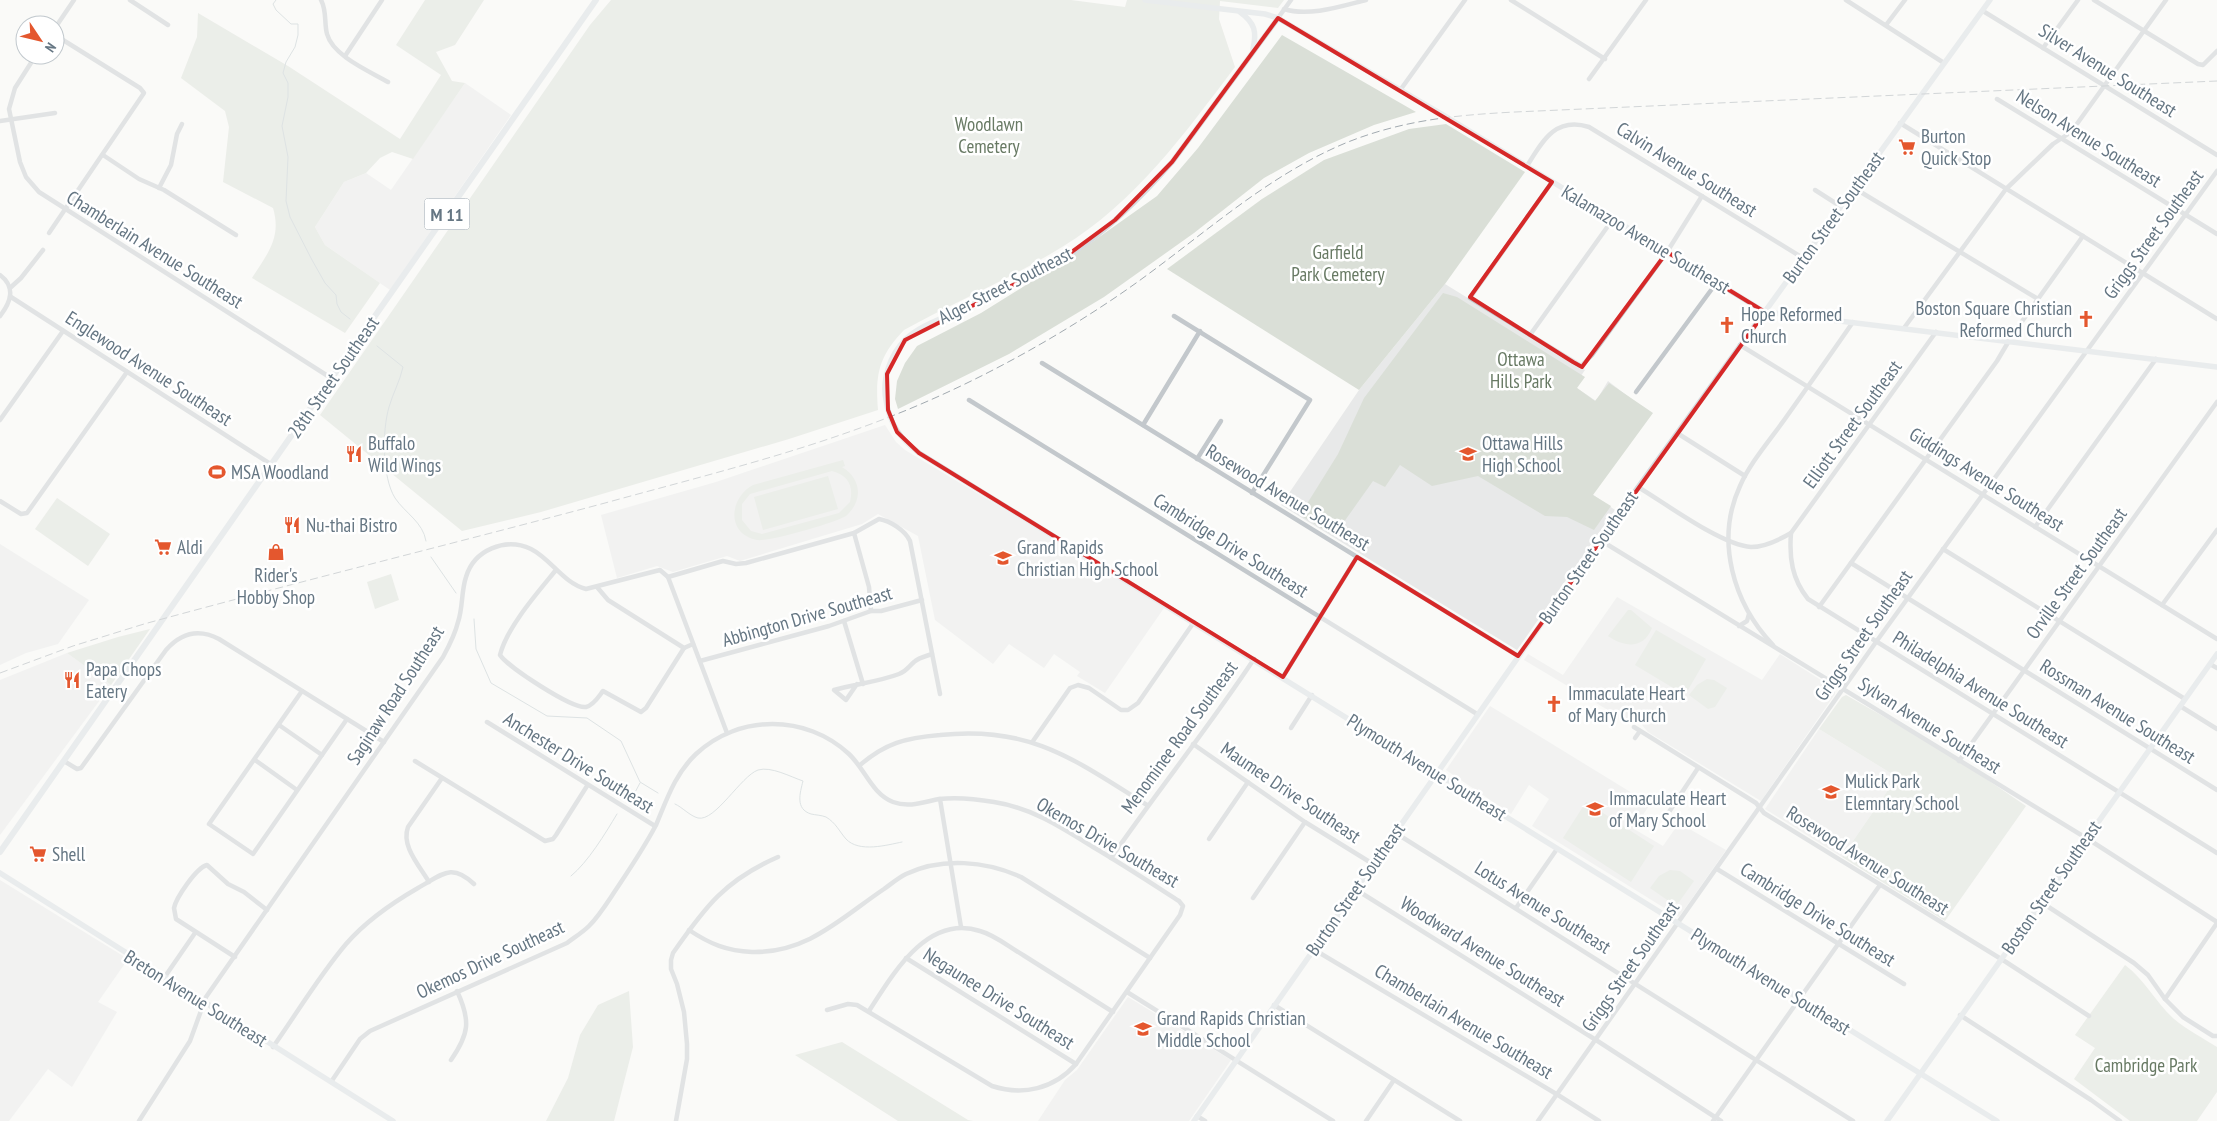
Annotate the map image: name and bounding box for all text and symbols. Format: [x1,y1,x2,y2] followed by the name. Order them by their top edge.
[15,15,65,65] north arrow
[2035,18,2182,122] street label: Silver Avenue Southeast
[41,39,60,56] text: N
[2012,84,2167,193] street label: Nelson Avenue Southeast
[955,112,1023,158] park label: Woodlawn Cemetery
[1612,116,1762,222] street label: Calvin Avenue Southeast
[1921,124,1991,170] place label: Burton Quick Stop
[1897,137,1917,157] supermarket icon: Burton Quick Stop
[1777,146,1889,288] street label: Burton Street Southeast
[2098,164,2208,303] street label: Griggs Street Southeast
[1557,179,1735,299] street label: Kalamazoo Avenue Southeast
[62,185,248,314] street label: Chamberlain Avenue Southeast
[424,198,470,230] road number: M 11
[1291,240,1386,286] park label: Garfield Park Cemetery
[934,241,1077,329] street label: Alger Street Southeast
[1915,296,2072,342] place label: Boston Square Christian Reformed Church
[1741,302,1842,348] place label: Hope Reformed Church
[61,305,237,431] street label: Englewood Avenue Southeast
[2076,309,2096,329] church icon: Boston Square Christian Reformed Church
[282,311,384,443] street label: 28th Street Southeast
[1717,315,1737,335] church icon: Hope Reformed Church
[1490,347,1553,393] park label: Ottawa Hills Park
[1797,355,1907,493] street label: Elliott Street Southeast
[1905,422,2069,537] street label: Giddings Avenue Southeast
[368,431,441,477] place label: Buffalo Wild Wings
[1482,431,1563,477] place label: Ottawa Hills High School
[1202,438,1375,556] street label: Rosewood Avenue Southeast
[344,444,364,464] restaurant icon: Buffalo Wild Wings
[1458,444,1478,464] school or university icon: Ottawa Hills High School
[231,460,329,484] place label: MSA Woodland
[207,462,227,482] sports icon: MSA Woodland
[1533,485,1643,628] street label: Burton Street Southeast
[1149,488,1314,603] street label: Cambridge Drive Southeast
[2020,502,2132,643] street label: Orville Street Southeast
[306,513,397,537] place label: Nu-thai Bistro
[282,515,302,535] restaurant icon: Nu-thai Bistro
[177,535,203,559] place label: Aldi
[1017,535,1159,581] place label: Grand Rapids Christian High School
[153,537,173,557] supermarket icon: Aldi
[266,542,286,562] shop icon: Rider's Hobby Shop
[993,548,1013,568] school or university icon: Grand Rapids Christian High School
[237,563,315,609] place label: Rider's Hobby Shop
[1809,564,1917,705] street label: Griggs Street Southeast
[719,580,895,652] street label: Abbington Drive Southeast
[341,620,449,769] street label: Saginaw Road Southeast
[1889,625,2074,753] street label: Philadelphia Avenue Southeast
[2036,653,2201,769] street label: Rossman Avenue Southeast
[1116,655,1243,818] street label: Menominee Road Southeast
[86,657,162,703] place label: Papa Chops Eatery
[62,670,82,690] restaurant icon: Papa Chops Eatery
[1854,671,2006,779] street label: Sylvan Avenue Southeast
[1568,681,1686,727] place label: Immaculate Heart of Mary Church
[1544,694,1564,714] church icon: Immaculate Heart of Mary Church
[499,706,659,818] street label: Anchester Drive Southeast
[1343,708,1512,826] street label: Plymouth Avenue Southeast
[1216,736,1366,848] street label: Maumee Drive Southeast
[1845,769,1959,815] place label: Mulick Park Elemntary School
[1821,782,1841,802] school or university icon: Mulick Park Elemntary School
[1609,786,1727,832] place label: Immaculate Heart of Mary School
[1033,792,1184,893] street label: Okemos Drive Southeast
[1585,799,1605,819] school or university icon: Immaculate Heart of Mary School
[1782,800,1954,920] street label: Rosewood Avenue Southeast
[1996,815,2107,959] street label: Boston Street Southeast
[1300,817,1410,960] street label: Burton Street Southeast
[52,842,86,866] place label: Shell
[28,844,48,864] supermarket icon: Shell
[1470,855,1616,959] street label: Lotus Avenue Southeast
[1736,857,1901,972] street label: Cambridge Drive Southeast
[1396,891,1571,1012] street label: Woodward Avenue Southeast
[1576,895,1684,1036] street label: Griggs Street Southeast
[412,914,568,1004] street label: Okemos Drive Southeast
[1687,922,1856,1040] street label: Plymouth Avenue Southeast
[919,942,1080,1055] street label: Negaunee Drive Southeast
[120,944,273,1052] street label: Breton Avenue Southeast
[1371,958,1558,1084] street label: Chamberlain Avenue Southeast
[1157,1006,1306,1052] place label: Grand Rapids Christian Middle School
[1133,1019,1153,1039] school or university icon: Grand Rapids Christian Middle School
[2095,1053,2198,1077] park label: Cambridge Park

